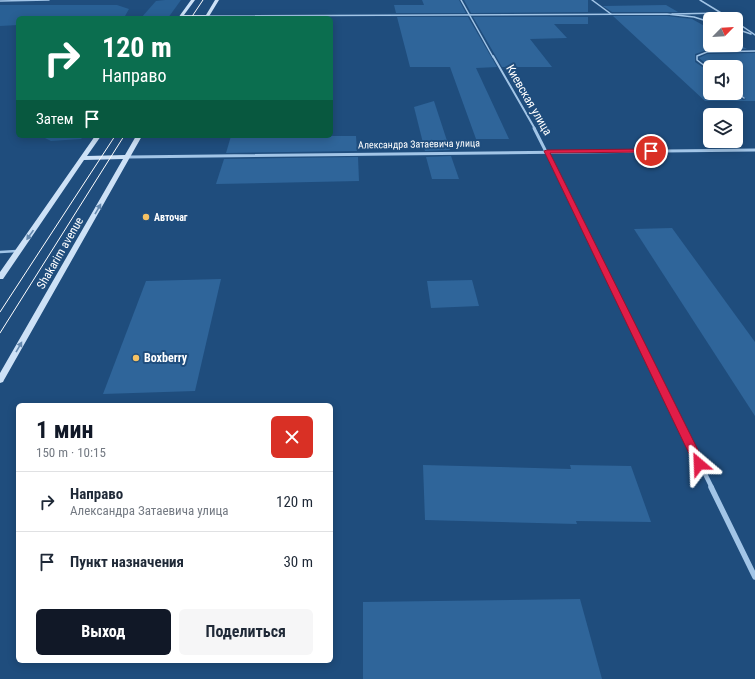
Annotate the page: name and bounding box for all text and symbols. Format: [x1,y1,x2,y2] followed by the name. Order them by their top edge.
[703,12,743,52] north arrow
[703,12,743,148] map controls
[102,31,172,64] text: 120 m
[36,32,88,84] icon: right
[703,60,743,100] button: sound
[503,62,555,138] street label: Киевская улица
[102,65,167,86] text: Направо
[81,108,103,130] icon: arrive
[703,108,743,148] button: layers
[36,110,73,128] text: Затем
[634,134,668,168] pin
[358,137,480,151] street label: Александра Затаевича улица
[640,140,662,162] icon: arrive
[94,203,101,215] one-way arrow
[141,212,151,222] marker: Авточаг
[154,212,188,223] place label: Авточаг
[34,214,86,291] street label: Shakarim avenue
[26,230,34,240] one-way arrow
[16,341,23,352] one-way arrow
[144,351,188,365] place label: Boxberry
[131,353,141,363] marker: Boxberry
[36,416,94,444] text: 1 мин
[271,416,313,458] button: close
[678,443,720,485] position arrow
[36,445,106,460] text: 150 m · 10:15
[70,485,123,503] text: Направо
[36,491,58,513] icon: right
[276,493,313,511] text: 120 m
[70,503,229,518] text: Александра Затаевича улица
[36,551,58,573] icon: arrive
[70,553,184,571] text: Пункт назначения
[283,553,313,571] text: 30 m
[36,609,171,655] button: Выход
[179,609,313,655] button: Поделиться

